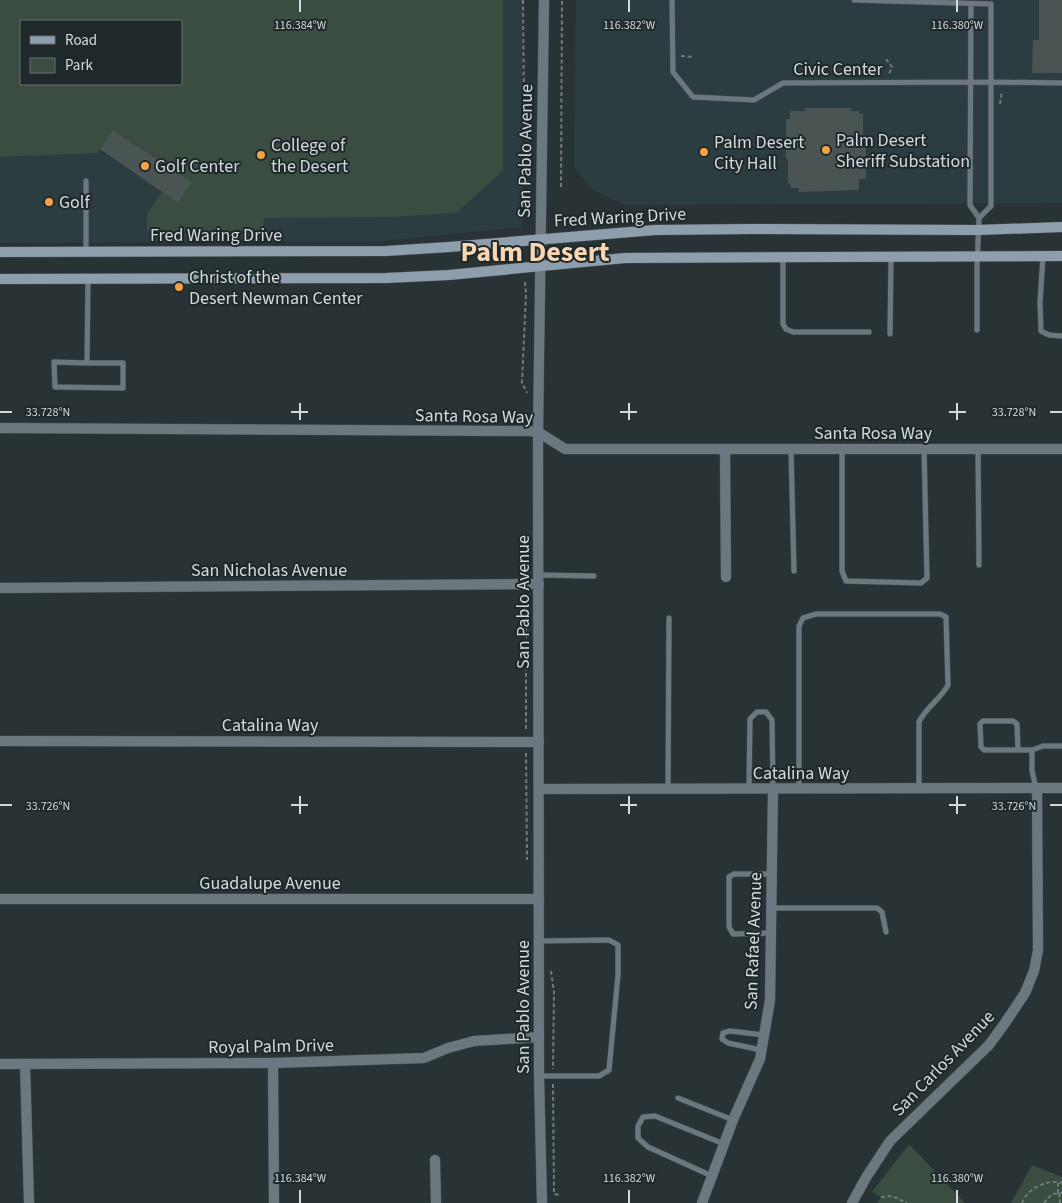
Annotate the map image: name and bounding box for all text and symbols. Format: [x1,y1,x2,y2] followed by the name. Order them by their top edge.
[274,17,327,34] text: 116.384°W
[603,17,656,34] text: 116.382°W
[931,17,984,34] text: 116.380°W
[20,20,182,85] legend
[65,30,97,51] text: Road
[65,55,94,76] text: Park
[793,57,883,82] street label: Civic Center
[512,84,539,218] street label: San Pablo Avenue
[836,128,970,174] place label: Palm Desert Sheriff Substation
[714,130,804,176] place label: Palm Desert City Hall
[271,133,348,179] place label: College of the Desert
[820,144,832,156] marker: Palm Desert Sheriff Substation
[698,146,710,158] marker: Palm Desert City Hall
[255,149,267,161] marker: College of the Desert
[155,154,240,179] place label: Golf Center
[139,160,151,172] marker: Golf Center
[59,190,90,215] place label: Golf
[43,196,55,208] marker: Golf
[553,202,687,233] street label: Fred Waring Drive
[150,223,282,248] street label: Fred Waring Drive
[460,232,610,272] district label: Palm Desert
[189,265,363,311] place label: Christ of the Desert Newman Center
[173,281,185,293] marker: Christ of the Desert Newman Center
[415,403,534,430] street label: Santa Rosa Way
[26,404,70,421] text: 33.728°N
[992,404,1036,421] text: 33.728°N
[814,421,933,446] street label: Santa Rosa Way
[511,535,536,669] street label: San Pablo Avenue
[191,558,347,583] street label: San Nicholas Avenue
[222,713,319,738] street label: Catalina Way
[753,761,850,786] street label: Catalina Way
[26,798,70,815] text: 33.726°N
[992,798,1036,815] text: 33.726°N
[199,871,341,896] street label: Guadalupe Avenue
[739,872,768,1010] street label: San Rafael Avenue
[511,940,536,1074] street label: San Pablo Avenue
[886,1005,1001,1122] street label: San Carlos Avenue
[208,1033,334,1060] street label: Royal Palm Drive
[274,1170,327,1187] text: 116.384°W
[603,1170,656,1187] text: 116.382°W
[931,1170,984,1187] text: 116.380°W

